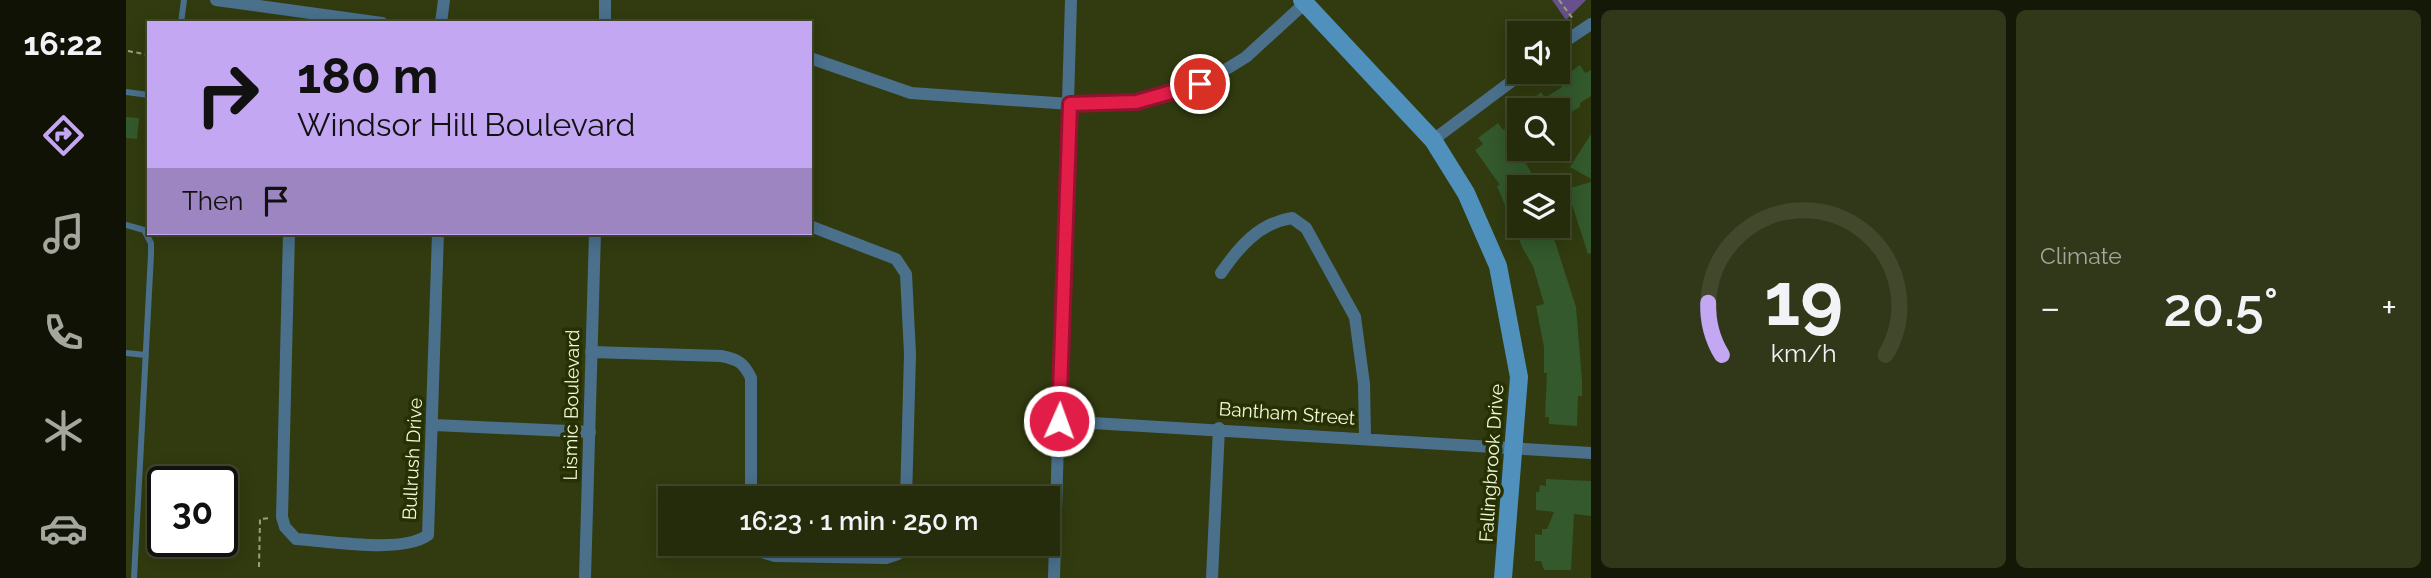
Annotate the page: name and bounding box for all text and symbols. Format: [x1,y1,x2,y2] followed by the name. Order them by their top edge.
[1507,21,1570,238] map controls
[1507,21,1570,84] button: sound
[23,25,103,62] text: 16:22
[297,47,438,104] text: 180 m
[182,49,273,140] icon: right
[1170,54,1230,114] pin
[1181,65,1219,103] icon: arrive
[1507,98,1570,161] button: search
[297,106,636,143] text: Windsor Hill Boulevard
[39,111,88,160] icon: directions
[1507,175,1570,238] button: layers
[257,182,295,220] icon: arrive
[182,186,243,216] text: Then
[39,209,88,258] icon: music
[2040,242,2122,269] text: Climate
[1764,257,1843,342] text: 19
[2164,277,2278,338] text: 20.5°
[2040,285,2060,330] text: −
[2381,285,2397,330] text: +
[39,308,88,357] icon: phone
[559,329,583,481] street label: Lismic Boulevard
[1771,338,1836,368] text: km/h
[1474,383,1508,543] street label: Fallingbrook Drive
[1022,384,1096,458] position arrow
[398,397,426,521] street label: Bullrush Drive
[1218,397,1357,429] street label: Bantham Street
[39,406,88,455] icon: climate
[147,466,238,557] speed limit sign: 30
[39,504,88,553] icon: car
[740,506,978,536] text: 16:23 · 1 min · 250 m

